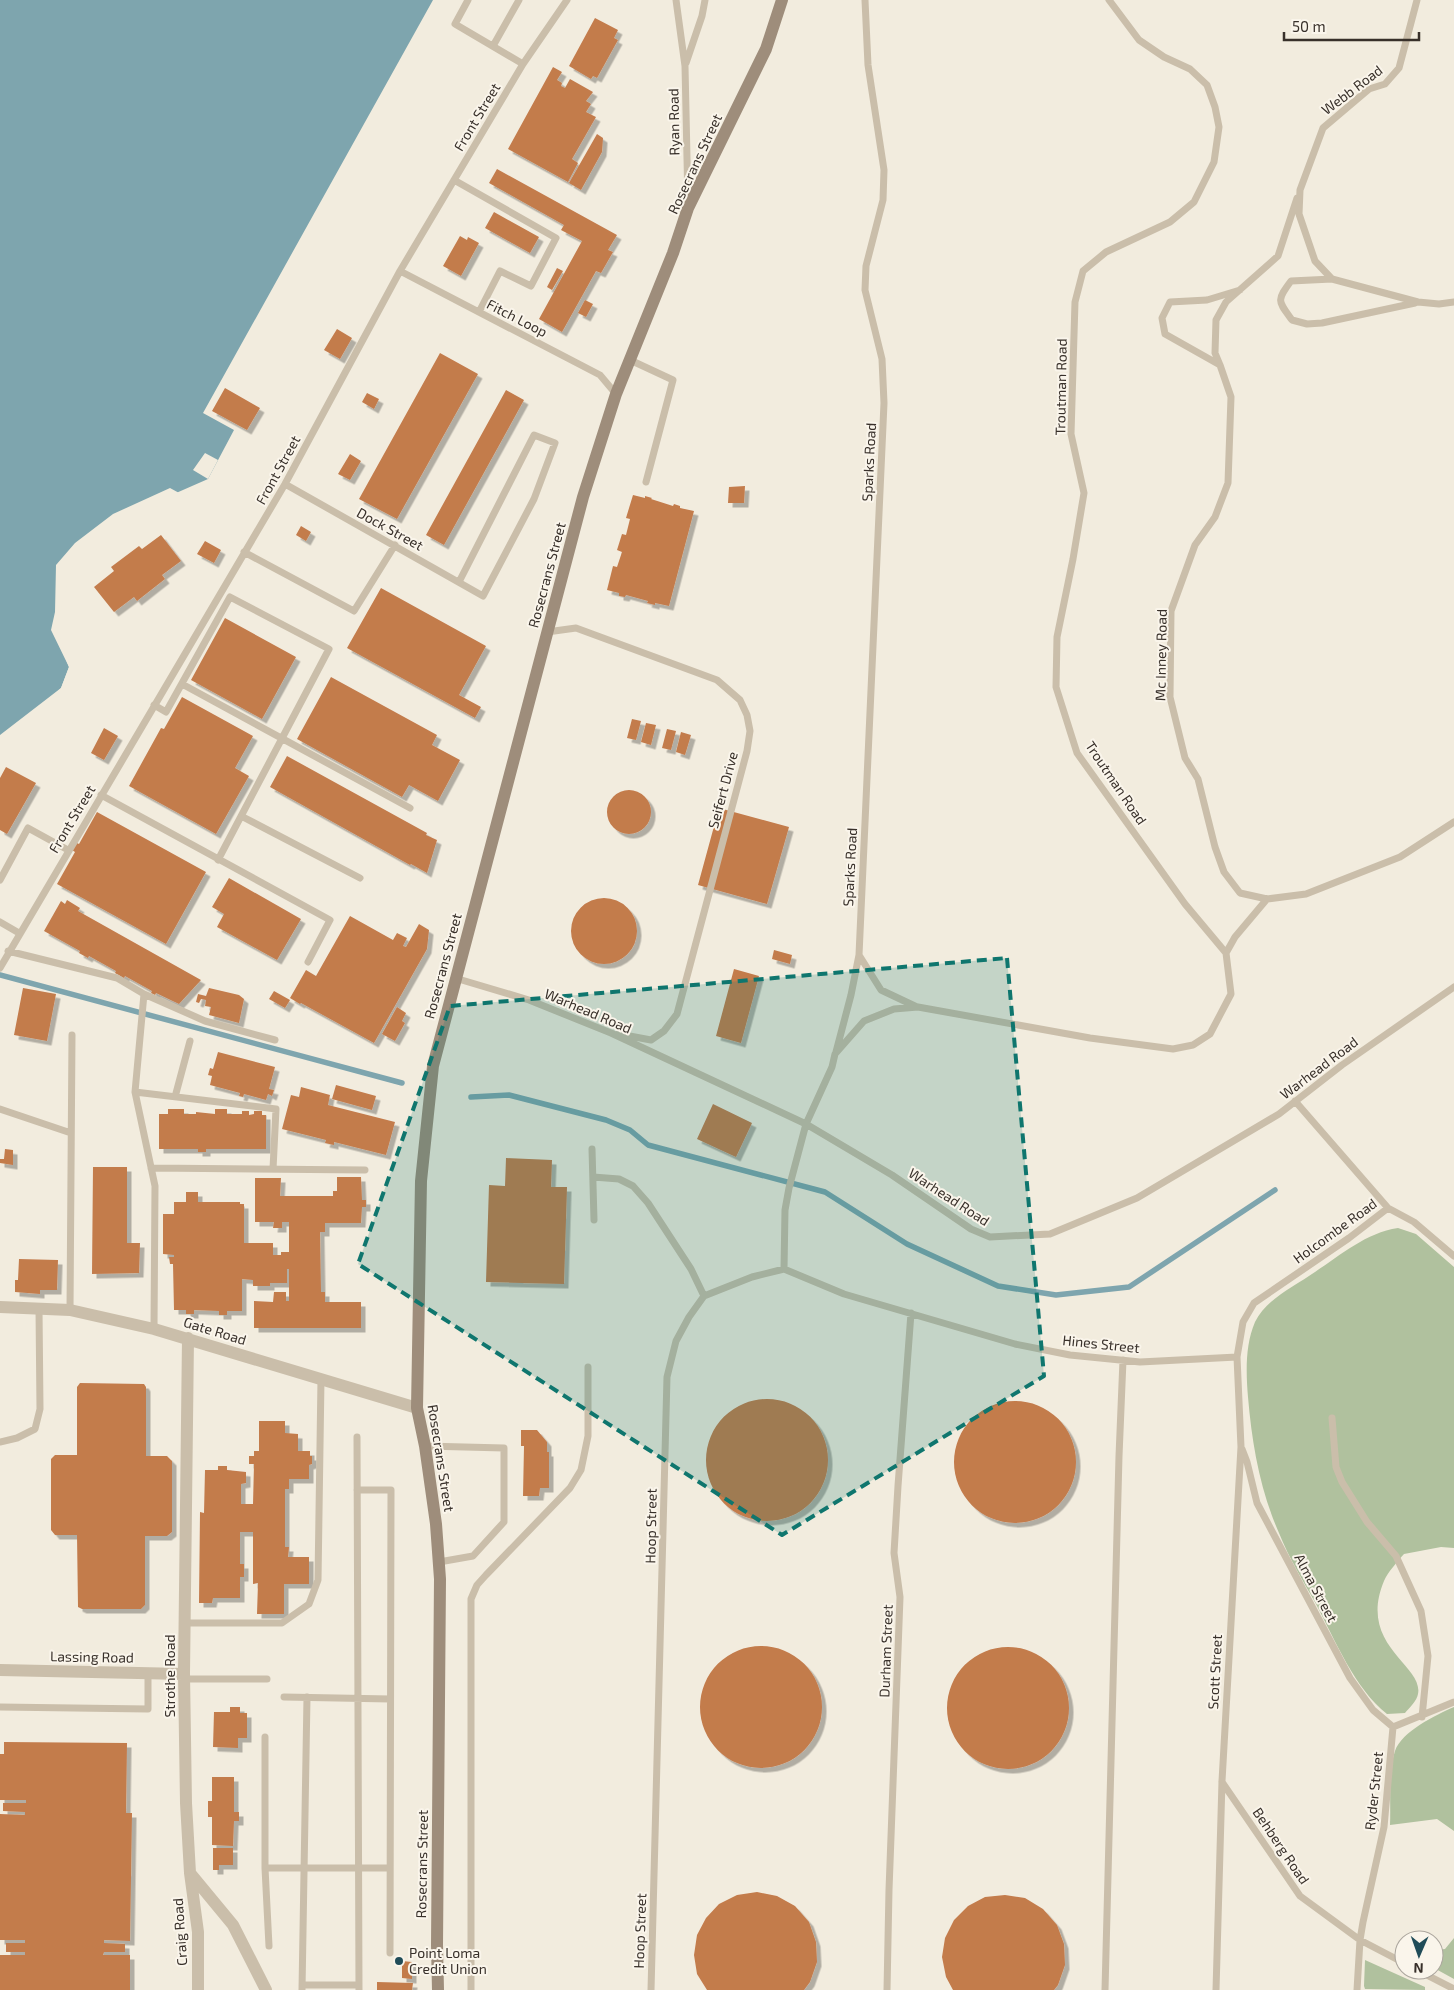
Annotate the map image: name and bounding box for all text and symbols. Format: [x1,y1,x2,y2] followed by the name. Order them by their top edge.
[1284,10,1419,42] scale bar
[1292,17,1326,35] text: 50 m
[1318,61,1386,118] street label: Webb Road
[450,80,503,154] street label: Front Street
[664,88,683,156] street label: Ryan Road
[664,111,725,217] street label: Rosecrans Street
[484,295,550,340] street label: Fitch Loop
[1051,338,1070,436] street label: Troutman Road
[858,422,879,502] street label: Sparks Road
[252,432,303,507] street label: Front Street
[354,503,426,554] street label: Dock Street
[524,520,569,630] street label: Rosecrans Street
[1151,609,1170,701] street label: Mc Inney Road
[1082,738,1151,828] street label: Troutman Road
[704,750,741,830] street label: Seifert Drive
[45,782,98,856] street label: Front Street
[839,827,860,907] street label: Sparks Road
[420,911,465,1021] street label: Rosecrans Street
[542,985,634,1037] street label: Warhead Road
[1276,1033,1361,1102] street label: Warhead Road
[906,1164,993,1229] street label: Warhead Road
[1290,1195,1380,1267] street label: Holcombe Road
[182,1313,249,1348] street label: Gate Road
[1062,1331,1141,1356] street label: Hines Street
[425,1403,458,1513] street label: Rosecrans Street
[641,1488,660,1564] street label: Hoop Street
[1291,1551,1342,1625] street label: Alma Street
[875,1604,896,1698] street label: Durham Street
[1204,1634,1225,1710] street label: Scott Street
[161,1635,178,1717] street label: Strothe Road
[50,1647,134,1666] street label: Lassing Road
[1361,1751,1386,1831] street label: Ryder Street
[1250,1804,1313,1887] street label: Behberg Road
[412,1810,431,1918] street label: Rosecrans Street
[630,1893,649,1969] street label: Hoop Street
[169,1898,190,1967] street label: Craig Road
[1394,1930,1444,1980] north arrow
[409,1944,487,1977] place label: Point Loma Credit Union
[393,1955,405,1967] marker: Point Loma Credit Union
[1413,1960,1424,1977] text: N

